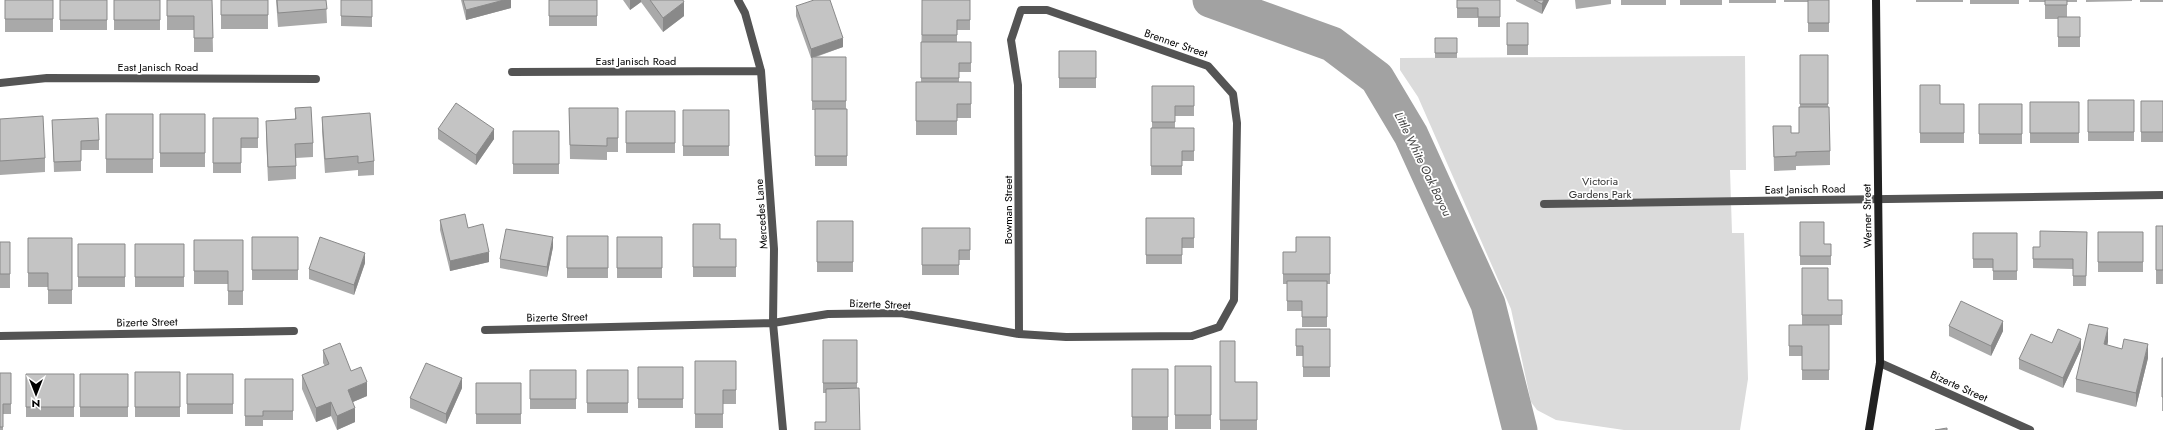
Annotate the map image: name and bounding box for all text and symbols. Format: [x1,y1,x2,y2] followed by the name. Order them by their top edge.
[1142,25,1210,61] street label: Brenner Street
[596,53,676,69] street label: East Janisch Road
[118,59,198,75] street label: East Janisch Road
[1390,109,1456,219] water label: Little White Oak Bayou
[1569,173,1631,202] park label: Victoria Gardens Park
[1000,175,1016,244] street label: Bowman Street
[751,178,771,250] street label: Mercedes Lane
[1764,180,1846,198] street label: East Janisch Road
[1858,183,1876,248] street label: Werner Street
[849,295,911,313] street label: Bizerte Street
[526,308,588,326] street label: Bizerte Street
[116,313,178,331] street label: Bizerte Street
[1928,366,1991,406] street label: Bizerte Street
[16,374,56,414] north arrow
[32,396,40,412] text: N

